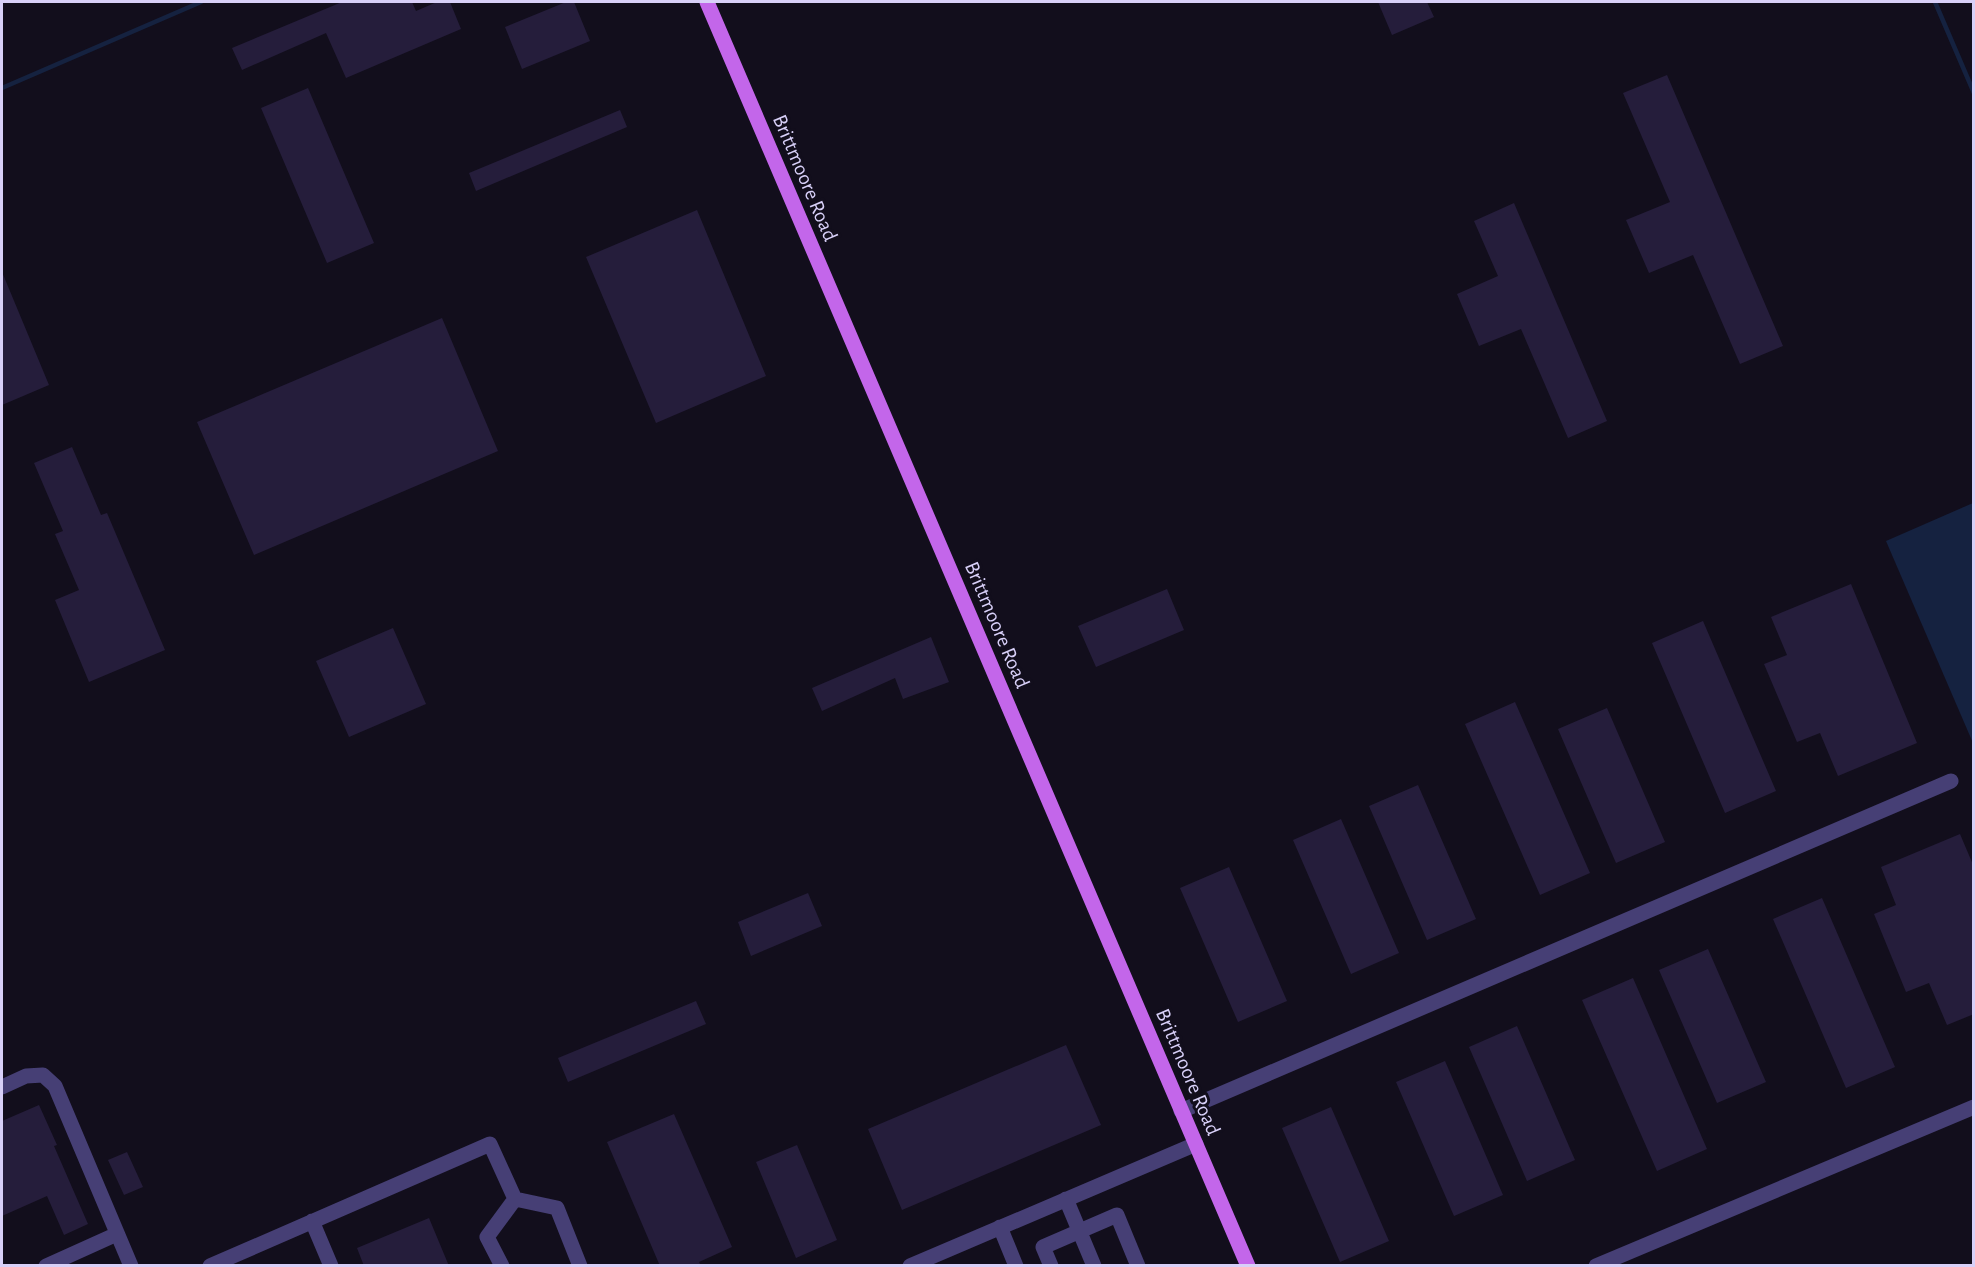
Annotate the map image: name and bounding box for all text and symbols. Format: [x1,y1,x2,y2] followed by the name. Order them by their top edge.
[769,112,841,244] street label: Brittmoore Road
[961,559,1033,691] street label: Brittmoore Road
[1152,1006,1224,1138] street label: Brittmoore Road

